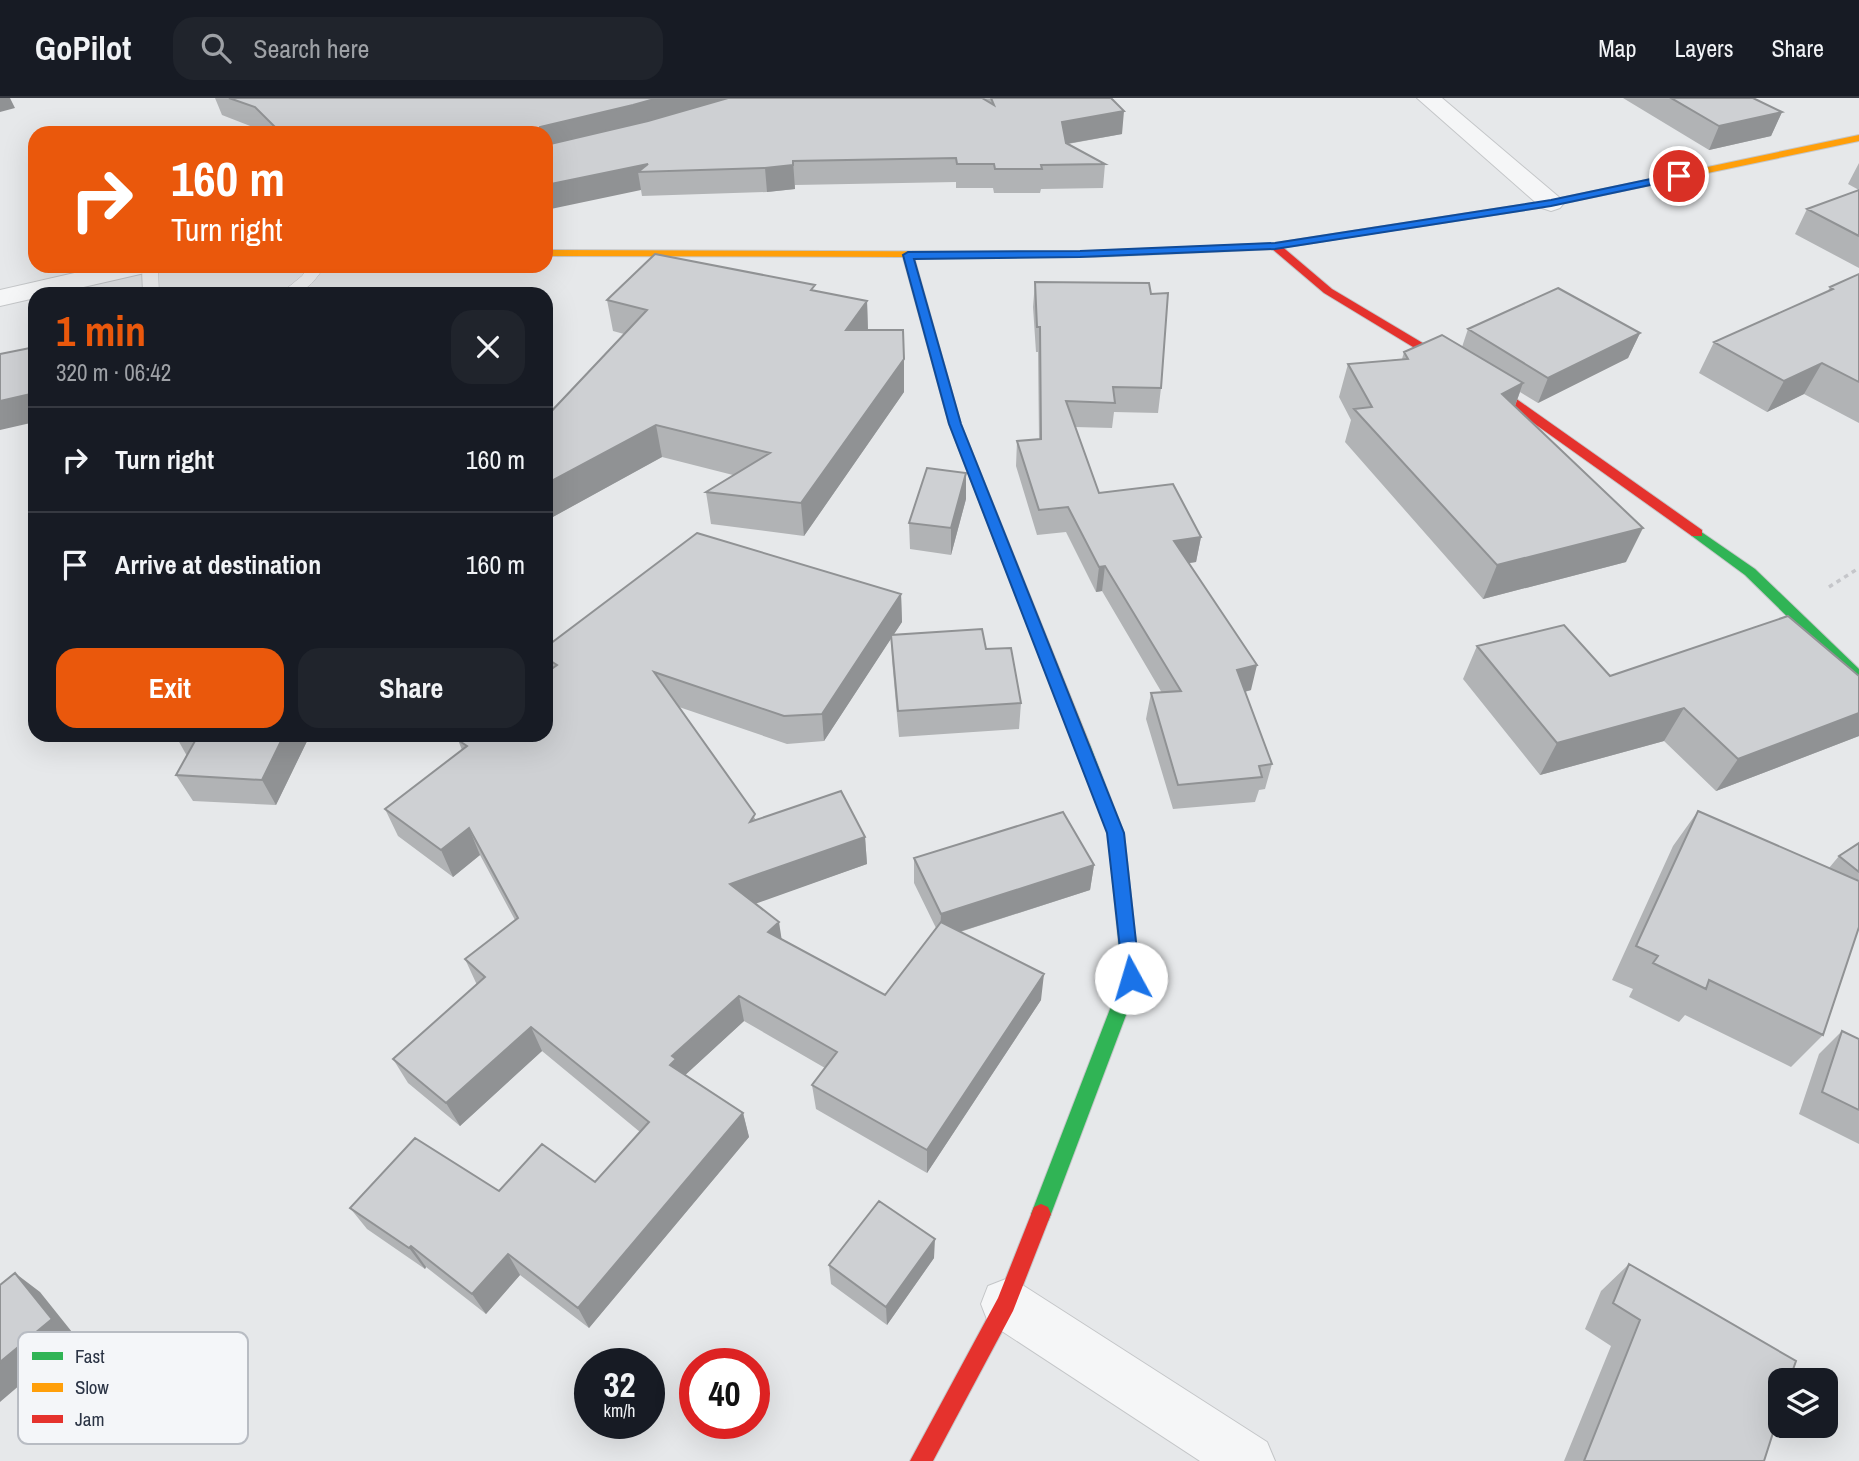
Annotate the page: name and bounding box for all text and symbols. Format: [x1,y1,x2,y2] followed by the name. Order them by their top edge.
[173,17,663,80] search box
[35,26,131,70] text: GoPilot
[197,29,235,67] icon: search
[253,31,369,66] text: Search here
[1598,32,1636,64] text: Map
[1674,32,1733,64] text: Layers
[1771,32,1824,64] text: Share
[171,145,285,211] text: 160 m
[1649,146,1709,206] pin
[56,154,147,245] icon: right
[1660,157,1698,195] icon: arrive
[171,208,283,251] text: Turn right
[56,303,146,359] text: 1 min
[451,310,525,384] button: close
[56,357,171,388] text: 320 m · 06:42
[56,441,94,479] icon: right
[115,442,214,477] text: Turn right
[466,442,525,477] text: 160 m
[56,546,94,584] icon: arrive
[115,547,321,582] text: Arrive at destination
[466,547,525,582] text: 160 m
[56,648,284,728] button: Exit
[298,648,525,728] button: Share
[1094,941,1168,1015] position arrow
[18,1332,248,1444] legend
[75,1343,105,1369] text: Fast
[679,1348,770,1439] speed limit sign: 40
[604,1361,635,1408] text: 32
[1768,1368,1838,1438] map controls
[1768,1368,1838,1438] button: layers
[75,1374,110,1400] text: Slow
[604,1398,636,1423] text: km/h
[75,1406,104,1432] text: Jam

